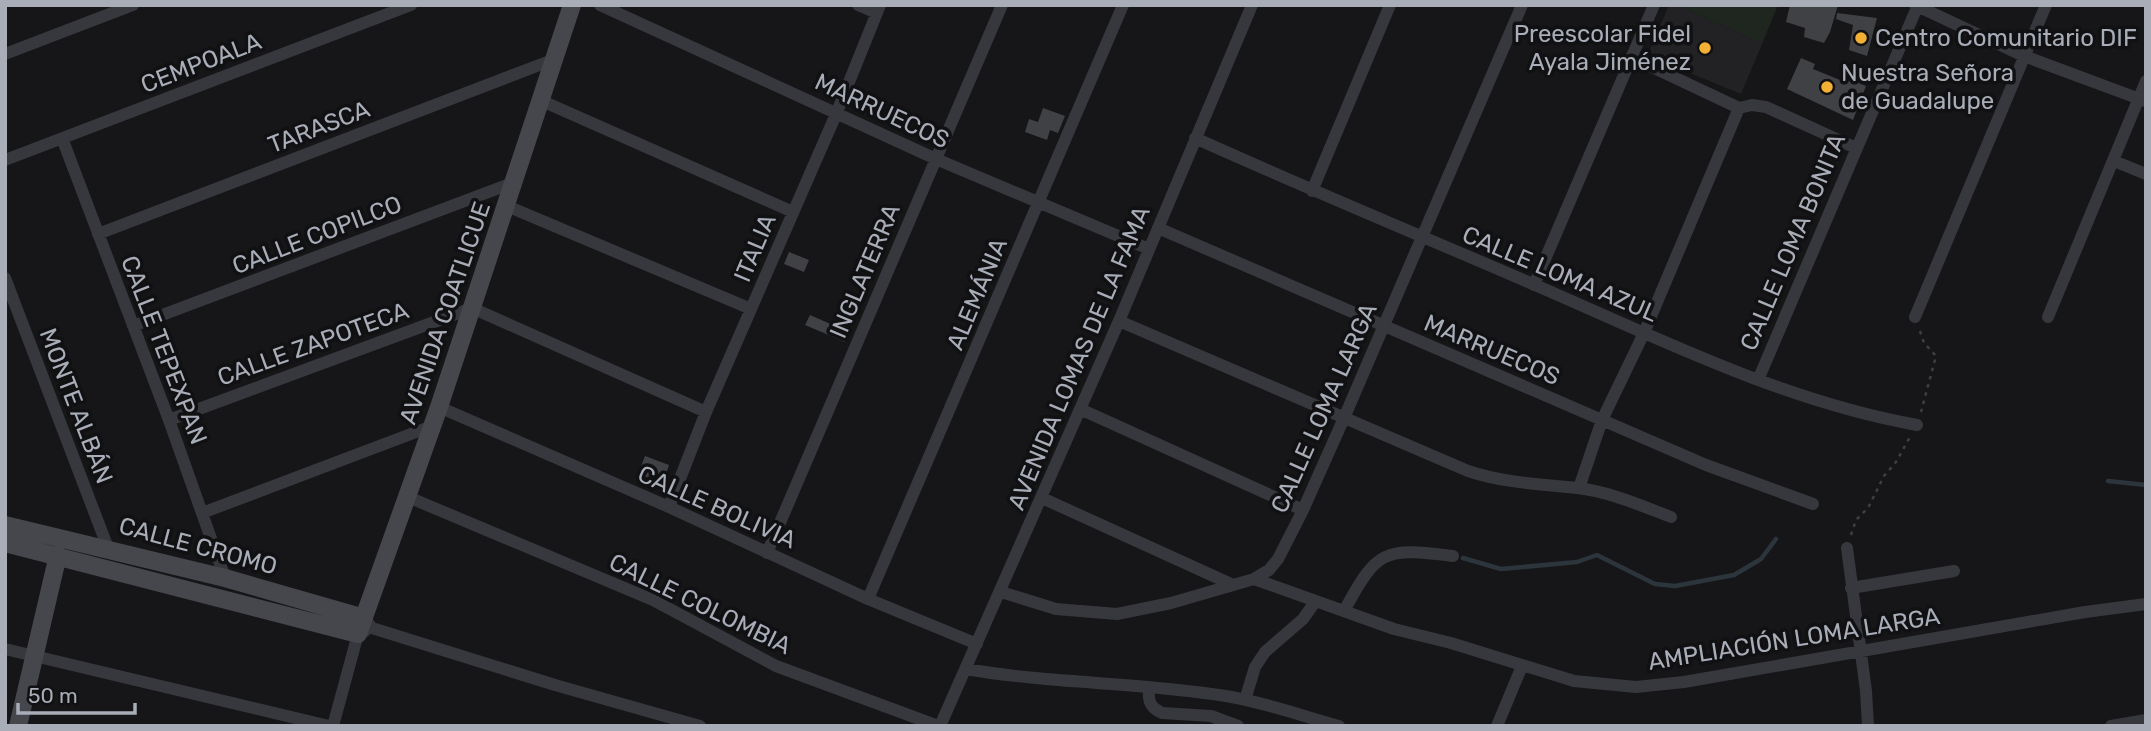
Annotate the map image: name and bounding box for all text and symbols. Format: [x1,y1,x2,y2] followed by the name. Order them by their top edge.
[1514,20,1691,76] place label: Preescolar Fidel Ayala Jiménez
[1875,24,2137,52] place label: Centro Comunitario DIF
[137,27,265,99] street label: CEMPOALA
[1853,30,1869,46] marker: Centro Comunitario DIF
[1697,40,1713,56] marker: Preescolar Fidel Ayala Jiménez
[1841,59,2014,115] place label: Nuestra Señora de Guadalupe
[810,68,954,154] street label: MARRUECOS
[1819,79,1835,95] marker: Nuestra Señora de Guadalupe
[264,95,374,159] street label: TARASCA
[1735,129,1851,355] street label: CALLE LOMA BONITA
[228,190,406,280] street label: CALLE COPILCO
[394,198,496,428] street label: AVENIDA COATLICUE
[824,200,906,342] street label: INGLATERRA
[1002,202,1156,514] street label: AVENIDA LOMAS DE LA FAMA
[728,210,782,286] street label: ITALIA
[1458,220,1662,328] street label: CALLE LOMA AZUL
[941,234,1013,354] street label: ALEMÁNIA
[115,252,213,448] street label: CALLE TEPEXPAN
[214,296,412,392] street label: CALLE ZAPOTECA
[1265,299,1383,517] street label: CALLE LOMA LARGA
[1420,309,1564,391] street label: MARRUECOS
[34,324,118,488] street label: MONTE ALBÁN
[634,460,800,554] street label: CALLE BOLIVIA
[116,511,280,581] street label: CALLE CROMO
[605,548,795,660] street label: CALLE COLOMBIA
[1646,602,1942,676] street label: AMPLIACIÓN LOMA LARGA
[18,672,135,716] scale bar
[28,683,78,708] text: 50 m

